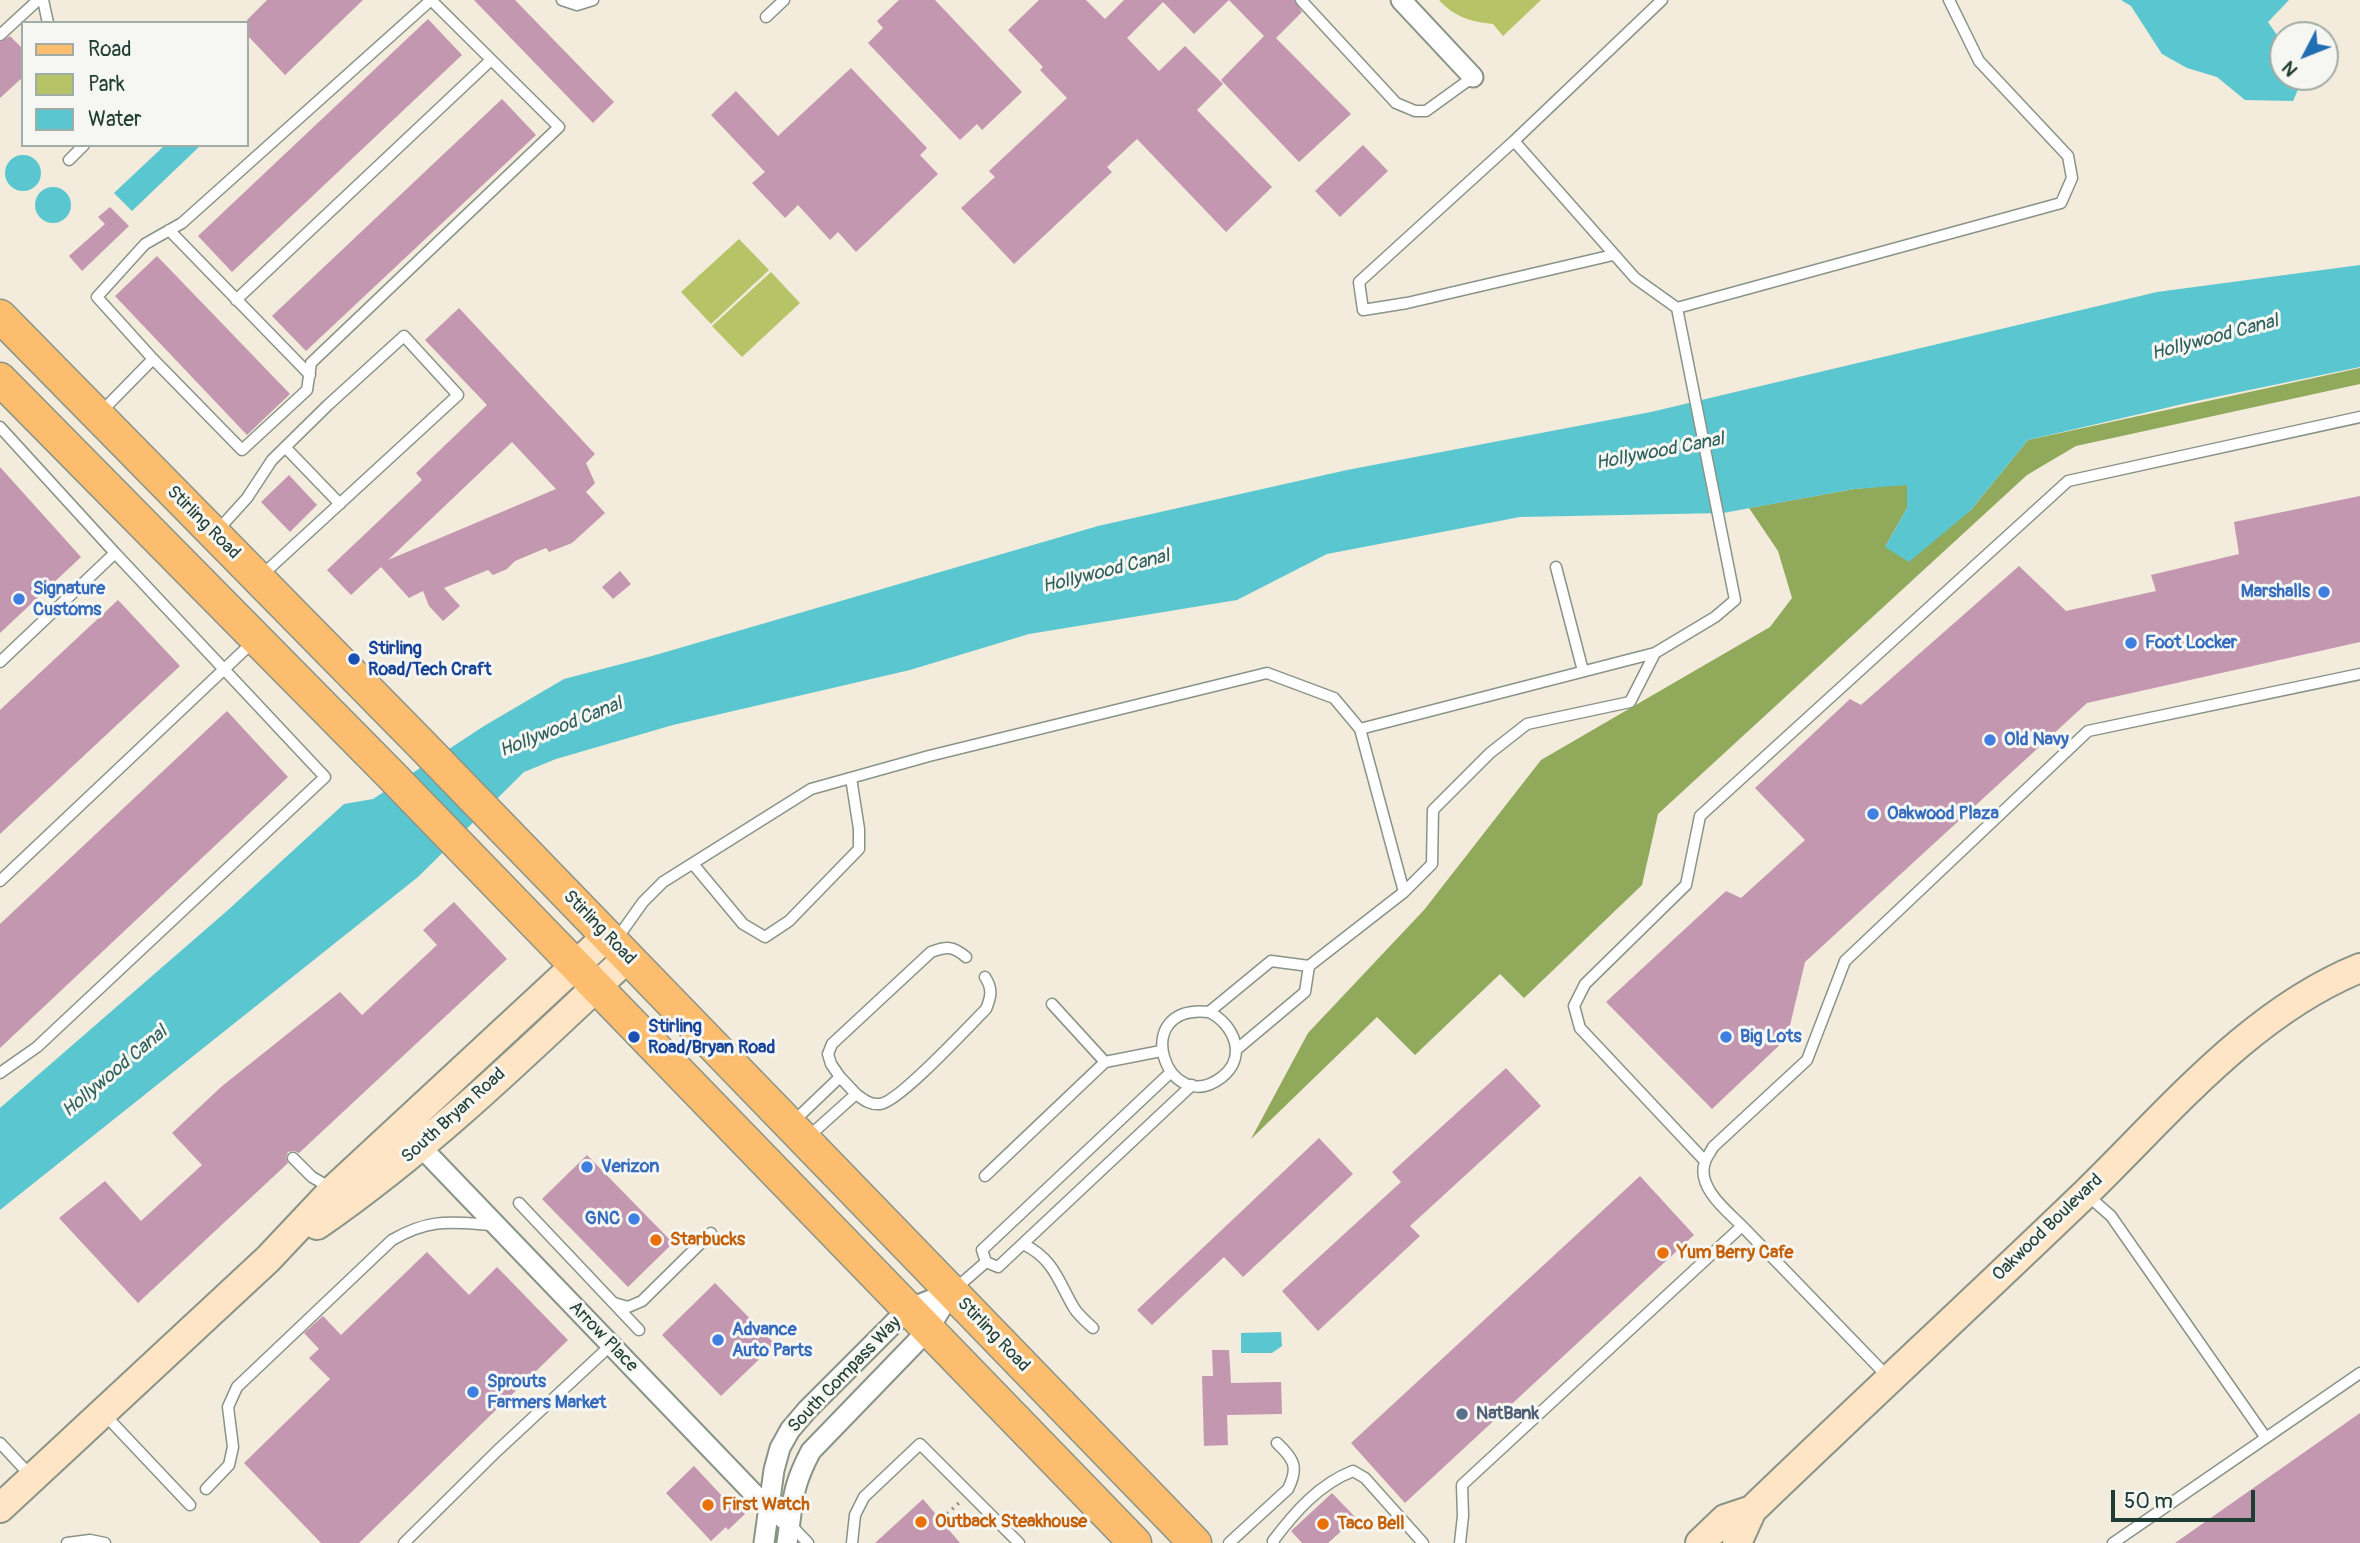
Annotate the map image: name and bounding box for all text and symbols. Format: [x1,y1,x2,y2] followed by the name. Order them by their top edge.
[21,21,248,147] legend
[2269,21,2339,91] north arrow
[88,36,132,63] text: Road
[2277,56,2303,82] text: N
[88,71,125,98] text: Park
[88,106,141,133] text: Water
[2149,310,2281,366] water label: Hollywood Canal
[1594,428,1726,476] water label: Hollywood Canal
[162,482,244,564] street label: Stirling Road
[1040,545,1172,599] water label: Hollywood Canal
[33,578,105,620] place label: Signature Customs
[2241,581,2310,603] place label: Marshalls
[2316,584,2332,600] marker: Marshalls
[11,591,27,607] marker: Signature Customs
[2145,632,2237,654] place label: Foot Locker
[2123,635,2139,651] marker: Foot Locker
[368,638,491,680] place label: Stirling Road/Tech Craft
[346,651,362,667] marker: Stirling Road/Tech Craft
[496,693,626,763] water label: Hollywood Canal
[2004,729,2069,751] place label: Old Navy
[1982,732,1998,748] marker: Old Navy
[1887,803,1999,825] place label: Oakwood Plaza
[1865,806,1881,822] marker: Oakwood Plaza
[558,886,640,970] street label: Stirling Road
[648,1016,775,1058] place label: Stirling Road/Bryan Road
[58,1021,172,1123] water label: Hollywood Canal
[1740,1026,1801,1048] place label: Big Lots
[626,1029,642,1045] marker: Stirling Road/Bryan Road
[1718,1029,1734,1045] marker: Big Lots
[398,1064,510,1168] street label: South Bryan Road
[601,1156,659,1178] place label: Verizon
[579,1159,595,1175] marker: Verizon
[1988,1170,2108,1286] street label: Oakwood Boulevard
[585,1208,620,1230] place label: GNC
[626,1211,642,1227] marker: GNC
[670,1229,745,1251] place label: Starbucks
[648,1232,664,1248] marker: Starbucks
[1677,1242,1793,1264] place label: Yum Berry Cafe
[1655,1245,1671,1261] marker: Yum Berry Cafe
[952,1293,1034,1377] street label: Stirling Road
[564,1297,642,1377] street label: Arrow Place
[784,1312,906,1438] street label: South Compass Way
[732,1319,812,1362] place label: Advance Auto Parts
[710,1332,726,1348] marker: Advance Auto Parts
[487,1371,606,1414] place label: Sprouts Farmers Market
[465,1384,481,1400] marker: Sprouts Farmers Market
[1476,1403,1539,1425] place label: NatBank
[1454,1406,1470,1422] marker: NatBank
[2115,1476,2258,1520] scale bar
[2124,1488,2173,1515] text: 50 m
[722,1494,810,1516] place label: First Watch
[700,1497,716,1513] marker: First Watch
[935,1511,1087,1533] place label: Outback Steakhouse
[1337,1513,1405,1535] place label: Taco Bell
[913,1514,929,1530] marker: Outback Steakhouse
[1315,1516,1331,1532] marker: Taco Bell

